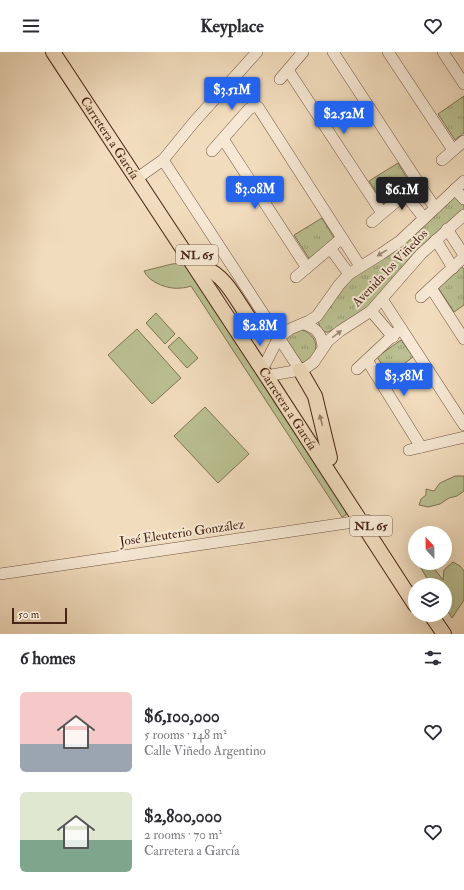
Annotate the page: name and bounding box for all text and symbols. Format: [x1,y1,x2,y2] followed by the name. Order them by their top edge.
[20,15,42,37] icon: menu
[200,15,264,38] text: Keyplace
[422,15,444,37] icon: heart
[199,77,265,111] pin: $3.51M
[213,82,251,98] text: $3.51M
[77,94,143,183] street label: Carretera a García
[311,101,377,135] pin: $2.52M
[323,106,365,122] text: $2.52M
[222,176,288,210] pin: $3.08M
[374,177,430,211] pin: $6.1M
[235,181,275,197] text: $3.08M
[385,182,419,198] text: $6.1M
[348,225,432,311] street label: Avenida los Viñedos
[176,245,218,265] road number: NL 65
[377,249,387,257] one-way arrow
[232,313,288,347] pin: $2.8M
[242,318,278,334] text: $2.8M
[331,329,342,338] one-way arrow
[371,363,437,397] pin: $3.58M
[255,364,321,454] street label: Carretera a García
[384,368,424,384] text: $3.58M
[318,414,324,426] one-way arrow
[117,516,246,550] street label: José Eleuterio González
[350,516,392,536] road number: NL 65
[408,526,452,570] north arrow
[408,526,452,622] map controls
[408,578,452,622] button: layers
[12,606,67,625] scale bar
[18,608,39,621] text: 50 m
[422,647,444,669] icon: filters
[20,648,75,669] text: 6 homes
[144,706,220,727] text: $6,100,000
[52,708,100,756] icon: home
[422,721,444,743] icon: heart
[144,727,227,743] text: 5 rooms · 148 m²
[144,743,266,759] text: Calle Viñedo Argentino
[144,806,222,827] text: $2,800,000
[52,808,100,856] icon: home
[422,821,444,843] icon: heart
[144,827,222,843] text: 2 rooms · 70 m²
[144,843,240,859] text: Carretera a García

